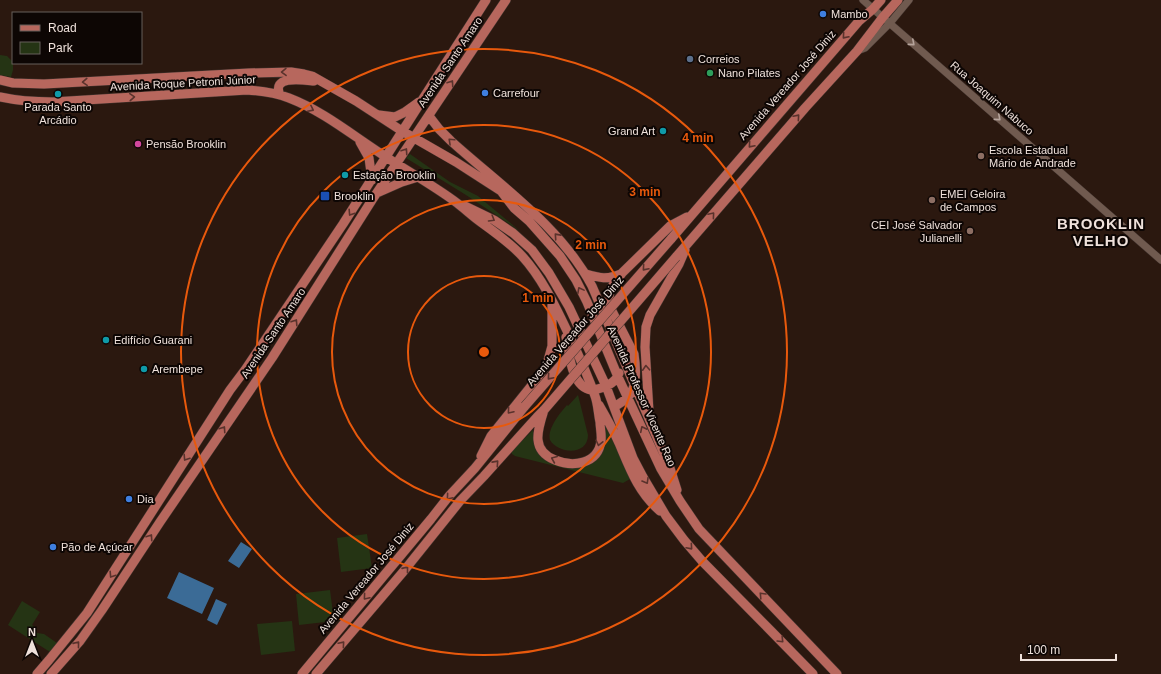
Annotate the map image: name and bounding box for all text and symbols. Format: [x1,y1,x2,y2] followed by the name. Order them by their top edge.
[831,8,868,20] place label: Mambo
[818,9,828,19] marker: Mambo
[12,12,142,64] legend
[415,15,485,109] street label: Avenida Santo Amaro
[48,21,77,35] text: Road
[736,28,838,142] street label: Avenida Vereador José Diniz
[843,31,850,39] one-way arrow
[908,38,915,45] one-way arrow
[48,41,74,55] text: Park
[698,53,740,65] place label: Correios
[685,54,695,64] marker: Correios
[948,59,1036,137] street label: Rua Joaquim Nabuco
[718,67,781,79] place label: Nano Pilates
[281,68,287,76] one-way arrow
[705,68,715,78] marker: Nano Pilates
[110,73,257,93] street label: Avenida Roque Petroni Júnior
[82,78,88,87] one-way arrow
[446,81,453,88] one-way arrow
[493,87,540,99] place label: Carrefour
[480,88,490,98] marker: Carrefour
[53,89,63,99] marker: Parada Santo Arcádio
[129,92,135,101] one-way arrow
[24,101,92,126] place label: Parada Santo Arcádio
[306,104,314,112] one-way arrow
[792,114,799,121] one-way arrow
[994,114,1001,121] one-way arrow
[608,125,655,137] place label: Grand Art
[658,126,668,136] marker: Grand Art
[682,131,714,145] text: 4 min
[146,138,226,150] place label: Pensão Brooklin
[448,138,456,145] one-way arrow
[133,139,143,149] marker: Pensão Brooklin
[749,140,756,148] one-way arrow
[989,144,1076,169] place label: Escola Estadual Mário de Andrade
[401,148,408,155] one-way arrow
[976,151,986,161] marker: Escola Estadual Mário de Andrade
[353,169,436,181] place label: Estação Brooklin
[340,170,350,180] marker: Estação Brooklin
[629,185,661,199] text: 3 min
[940,188,1006,213] place label: EMEI Geloira de Campos
[319,190,331,202] marker: Brooklin
[334,190,374,202] place label: Brooklin
[927,195,937,205] marker: EMEI Geloira de Campos
[348,209,355,216] one-way arrow
[707,213,714,220] one-way arrow
[488,214,495,222] one-way arrow
[1057,215,1145,249] district label: BROOKLIN VELHO
[871,219,962,244] place label: CEI José Salvador Julianelli
[965,226,975,236] marker: CEI José Salvador Julianelli
[554,233,561,241] one-way arrow
[575,238,607,252] text: 2 min
[643,264,650,271] one-way arrow
[524,274,626,388] street label: Avenida Vereador José Diniz
[238,286,308,380] street label: Avenida Santo Amaro
[578,286,585,294] one-way arrow
[522,291,554,305] text: 1 min
[291,319,298,326] one-way arrow
[606,324,678,468] street label: Avenida Professor Vicente Rao
[114,334,192,346] place label: Edifício Guarani
[101,335,111,345] marker: Edifício Guarani
[477,345,491,359] centre of rings
[152,363,203,375] place label: Arembepe
[139,364,149,374] marker: Arembepe
[642,365,650,371] one-way arrow
[548,372,555,380] one-way arrow
[507,407,514,414] one-way arrow
[640,426,648,434] one-way arrow
[218,427,225,434] one-way arrow
[596,440,604,447] one-way arrow
[183,454,191,461] one-way arrow
[551,456,558,464] one-way arrow
[492,460,499,467] one-way arrow
[641,477,649,484] one-way arrow
[446,492,453,499] one-way arrow
[137,493,154,505] place label: Dia
[124,494,134,504] marker: Dia
[316,520,416,636] street label: Avenida Vereador José Diniz
[145,534,153,541] one-way arrow
[61,541,133,553] place label: Pão de Açúcar
[48,542,58,552] marker: Pão de Açúcar
[685,542,693,550] one-way arrow
[401,566,408,574] one-way arrow
[109,571,117,578] one-way arrow
[364,592,371,600] one-way arrow
[759,592,767,600] one-way arrow
[12,622,52,662] north arrow
[28,626,36,638] text: N
[776,635,783,643] one-way arrow
[1021,636,1116,662] scale bar
[72,642,79,649] one-way arrow
[337,642,344,649] one-way arrow
[1027,643,1060,657] text: 100 m

